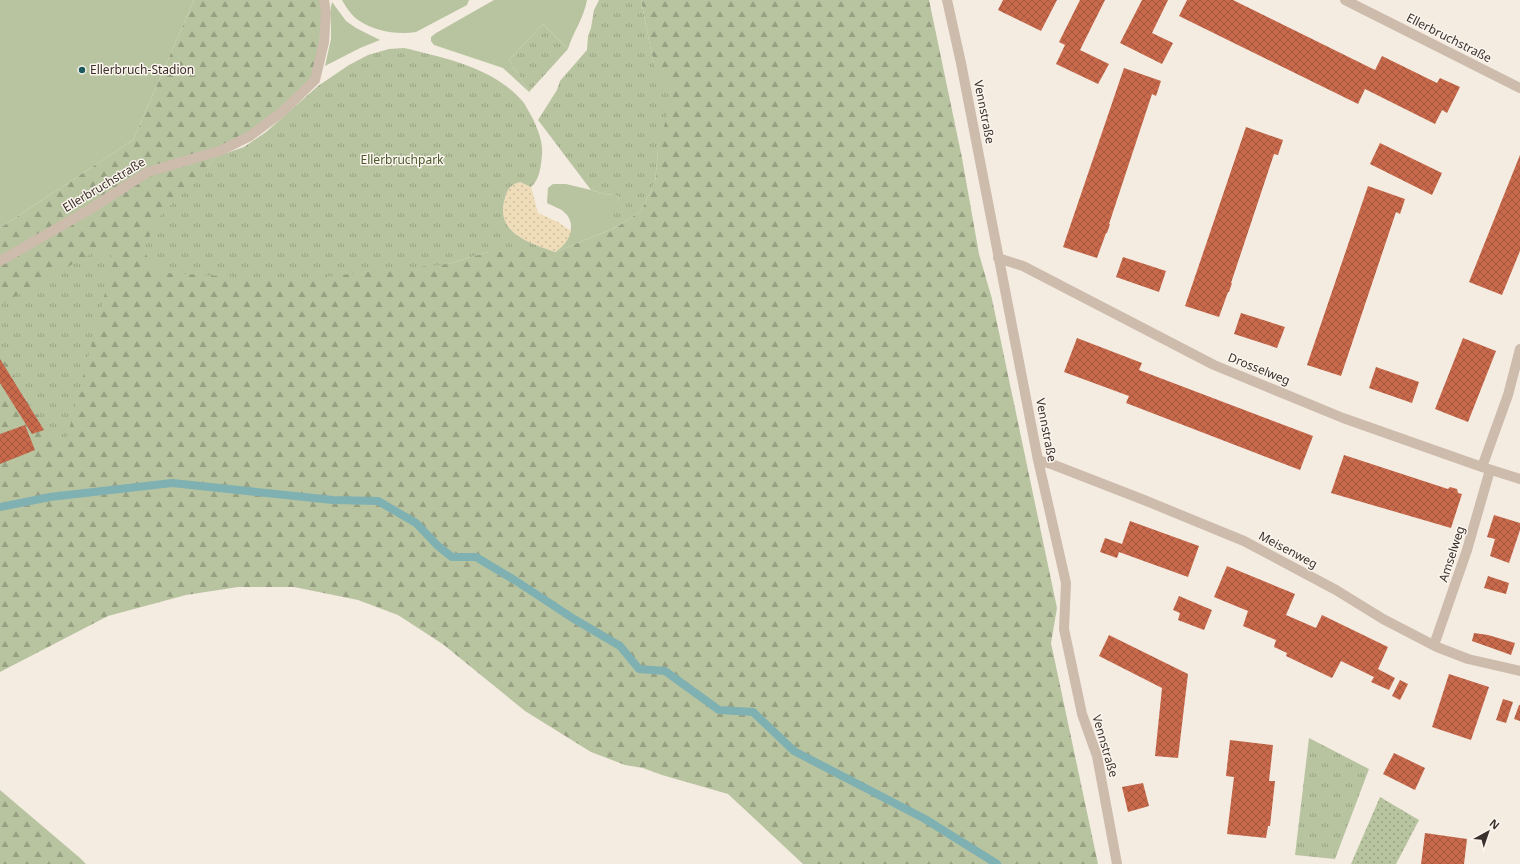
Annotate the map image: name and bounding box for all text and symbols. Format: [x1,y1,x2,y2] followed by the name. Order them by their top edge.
[1404,9,1495,66] street label: Ellerbruchstraße
[90,61,194,78] place label: Ellerbruch-Stadion
[77,65,87,75] marker: Ellerbruch-Stadion
[970,79,999,145] street label: Vennstraße
[361,151,444,168] park label: Ellerbruchpark
[59,153,148,216] street label: Ellerbruchstraße
[1226,348,1293,389] street label: Drosselweg
[1032,397,1061,463] street label: Vennstraße
[1434,524,1469,584] street label: Amselweg
[1256,527,1321,572] street label: Meisenweg
[1088,713,1123,779] street label: Vennstraße
[1468,812,1508,852] north arrow
[1486,815,1503,833] text: N

